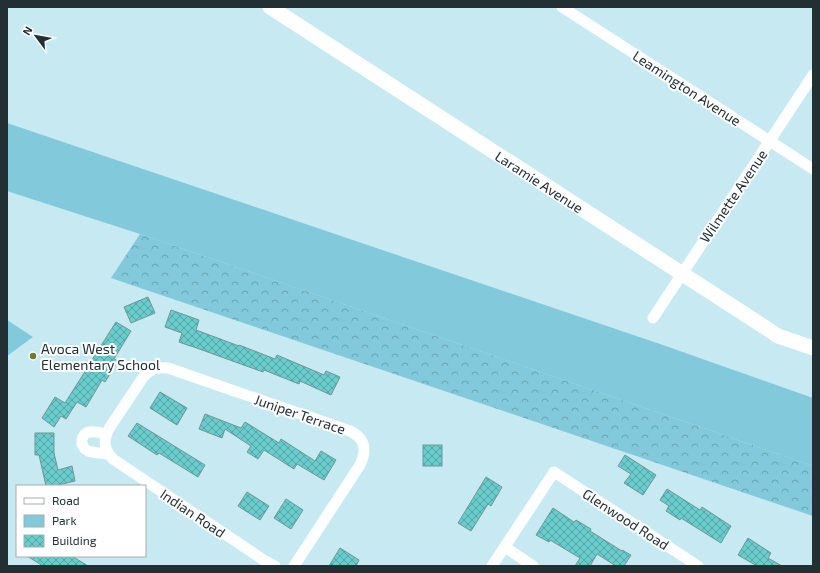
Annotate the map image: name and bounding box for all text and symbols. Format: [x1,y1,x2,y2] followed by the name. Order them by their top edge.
[16,16,56,56] north arrow
[19,24,35,37] text: N
[630,47,744,129] street label: Leamington Avenue
[696,146,770,246] street label: Wilmette Avenue
[492,147,587,216] street label: Laramie Avenue
[41,340,161,373] place label: Avoca West Elementary School
[28,351,38,361] marker: Avoca West Elementary School
[252,390,348,438] street label: Juniper Terrace
[16,485,146,557] legend
[157,485,229,541] street label: Indian Road
[580,485,672,553] street label: Glenwood Road
[52,493,80,507] text: Road
[52,513,77,527] text: Park
[52,533,97,547] text: Building

